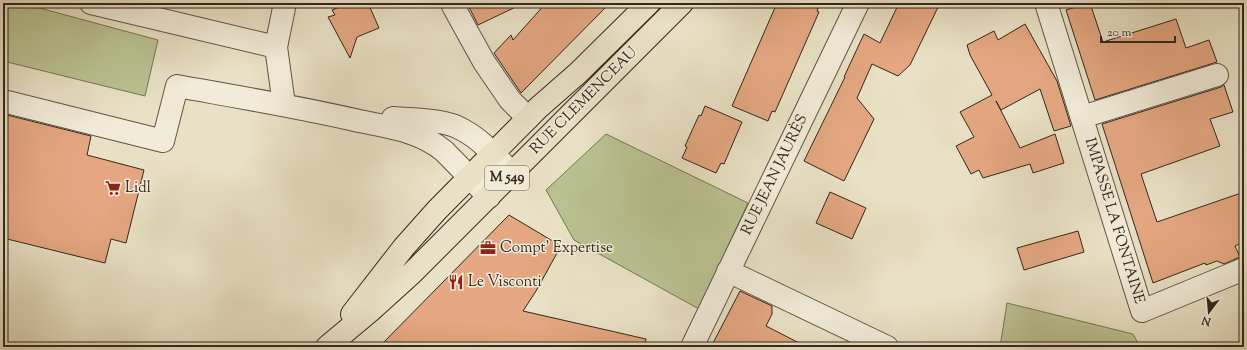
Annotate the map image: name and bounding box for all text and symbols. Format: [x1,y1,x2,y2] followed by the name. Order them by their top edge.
[1101,18,1175,44] scale bar
[1107,24,1132,42] text: 20 m
[526,43,642,159] street label: RUE CLEMENCEAU
[736,111,813,239] street label: RUE JEAN JAURÈS
[1079,135,1149,307] street label: IMPASSE LA FONTAINE
[485,166,529,190] road number: M 549
[125,178,151,199] place label: Lidl
[104,179,122,197] supermarket icon: Lidl
[500,238,613,259] place label: Compt' Expertise
[479,239,497,257] office icon: Compt' Expertise
[468,272,542,293] place label: Le Visconti
[447,273,465,291] restaurant icon: Le Visconti
[1189,292,1229,332] north arrow
[1200,312,1214,330] text: N

